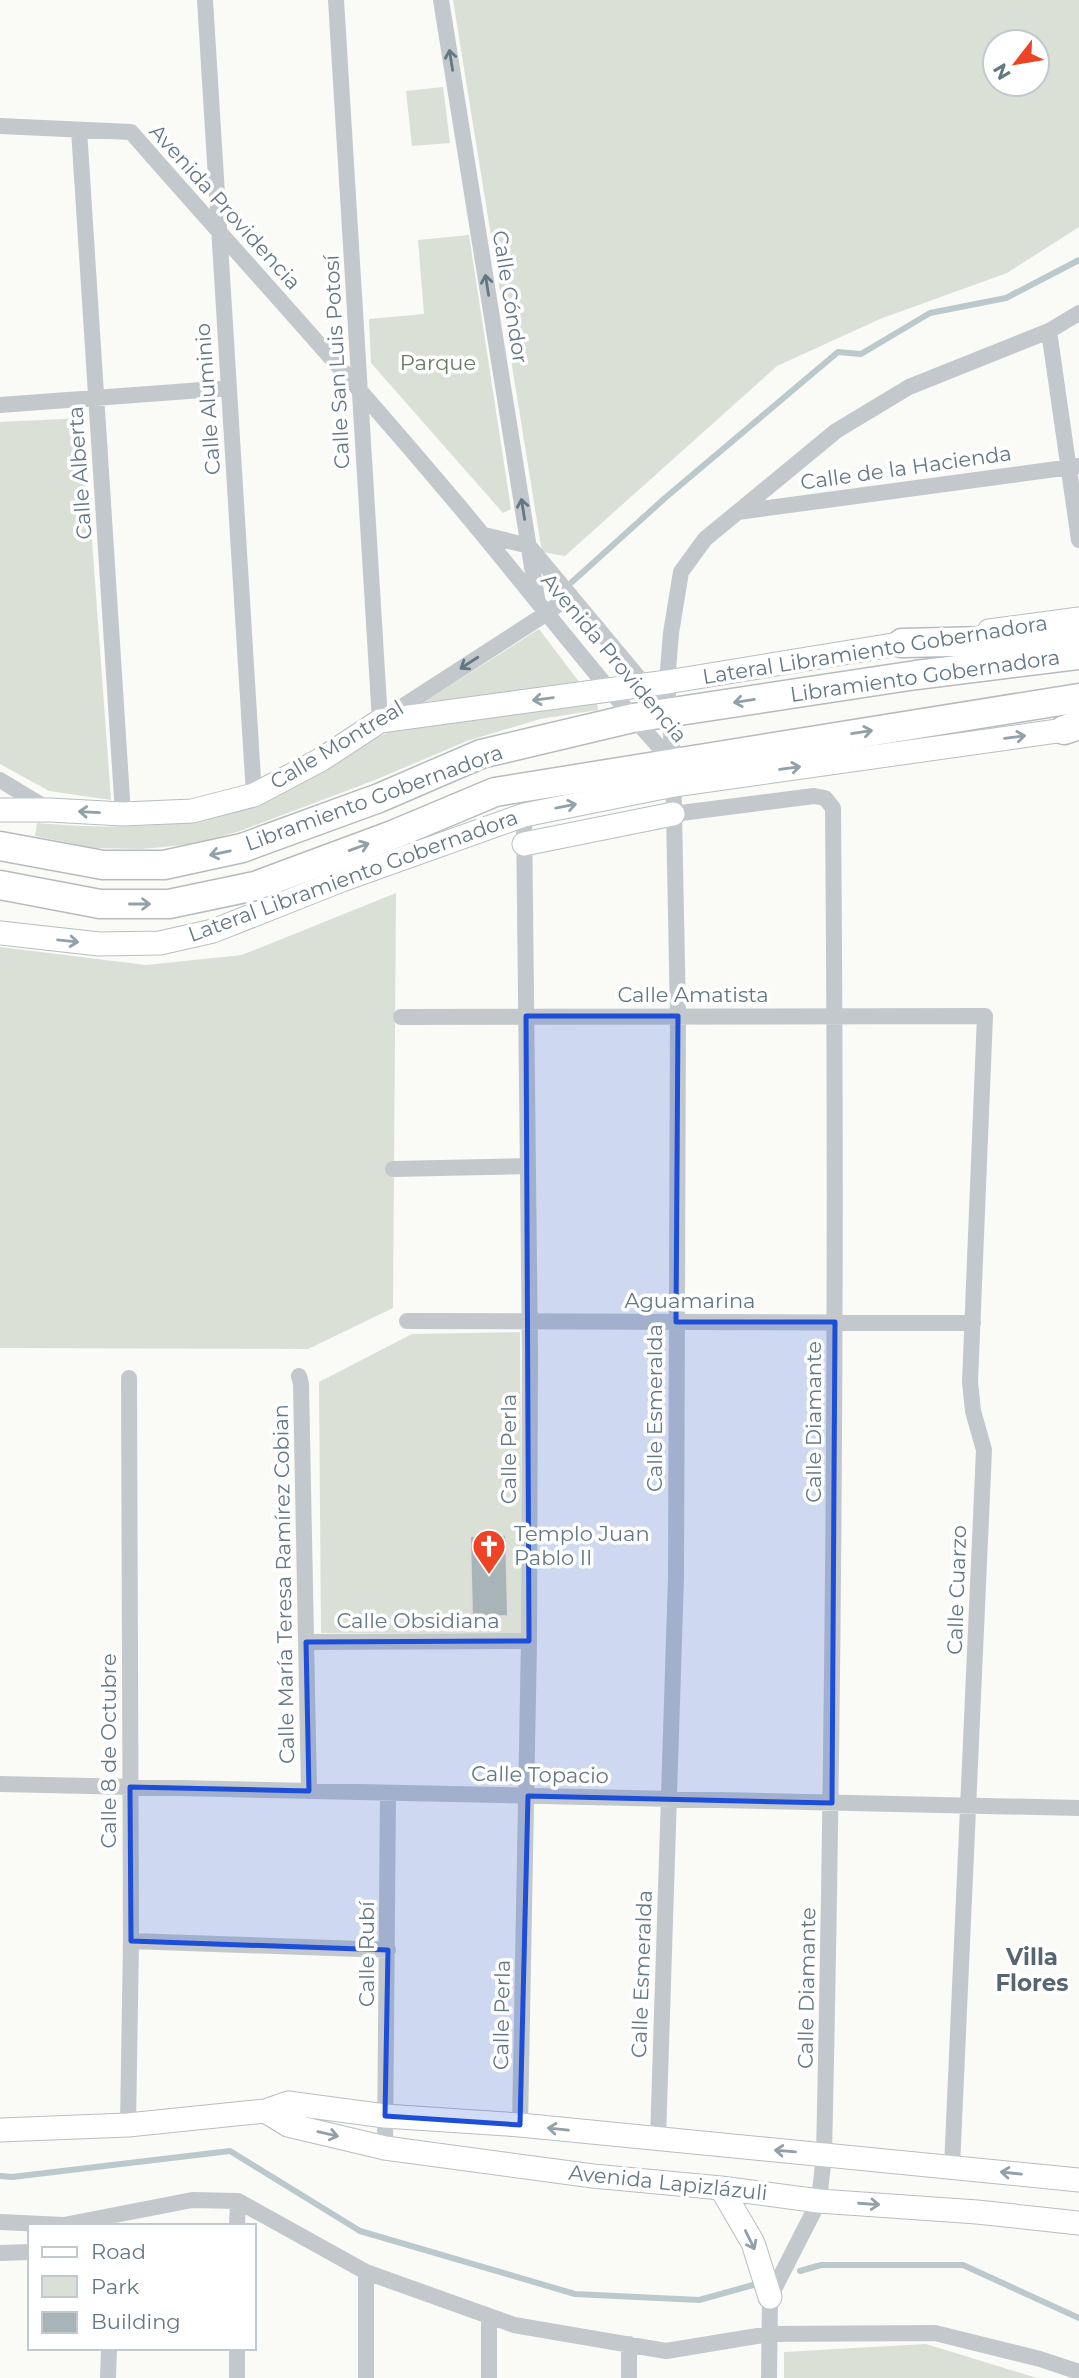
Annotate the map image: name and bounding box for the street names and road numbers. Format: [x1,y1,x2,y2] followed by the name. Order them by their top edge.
[145,119,306,294] street label: Avenida Providencia
[488,229,533,365] street label: Calle Cóndor
[318,253,355,470] street label: Calle San Luis Potosí
[190,322,225,476] street label: Calle Aluminio
[62,406,97,540] street label: Calle Alberta
[799,440,1013,495] street label: Calle de la Hacienda
[536,568,693,748] street label: Avenida Providencia
[701,610,1049,690] street label: Lateral Libramiento Gobernadora
[788,645,1062,707] street label: Libramiento Gobernadora
[266,695,408,794] street label: Calle Montreal
[242,739,506,856] street label: Libramiento Gobernadora
[185,804,521,947] street label: Lateral Libramiento Gobernadora
[617,982,769,1007] street label: Calle Amatista
[624,1288,756,1313] street label: Aguamarina
[642,1324,667,1492] street label: Calle Esmeralda
[801,1341,826,1503] street label: Calle Diamante
[496,1394,521,1504] street label: Calle Perla
[268,1404,299,1764] street label: Calle María Teresa Ramírez Cobian
[942,1525,971,1655] street label: Calle Cuarzo
[336,1608,500,1633] street label: Calle Obsidiana
[96,1653,121,1849] street label: Calle 8 de Octubre
[471,1761,609,1788] street label: Calle Topacio
[626,1890,657,2058] street label: Calle Esmeralda
[354,1900,379,2007] street label: Calle Rubí
[793,1907,820,2069] street label: Calle Diamante
[488,1960,515,2070] street label: Calle Perla
[567,2160,769,2205] street label: Avenida Lapizlázuli

